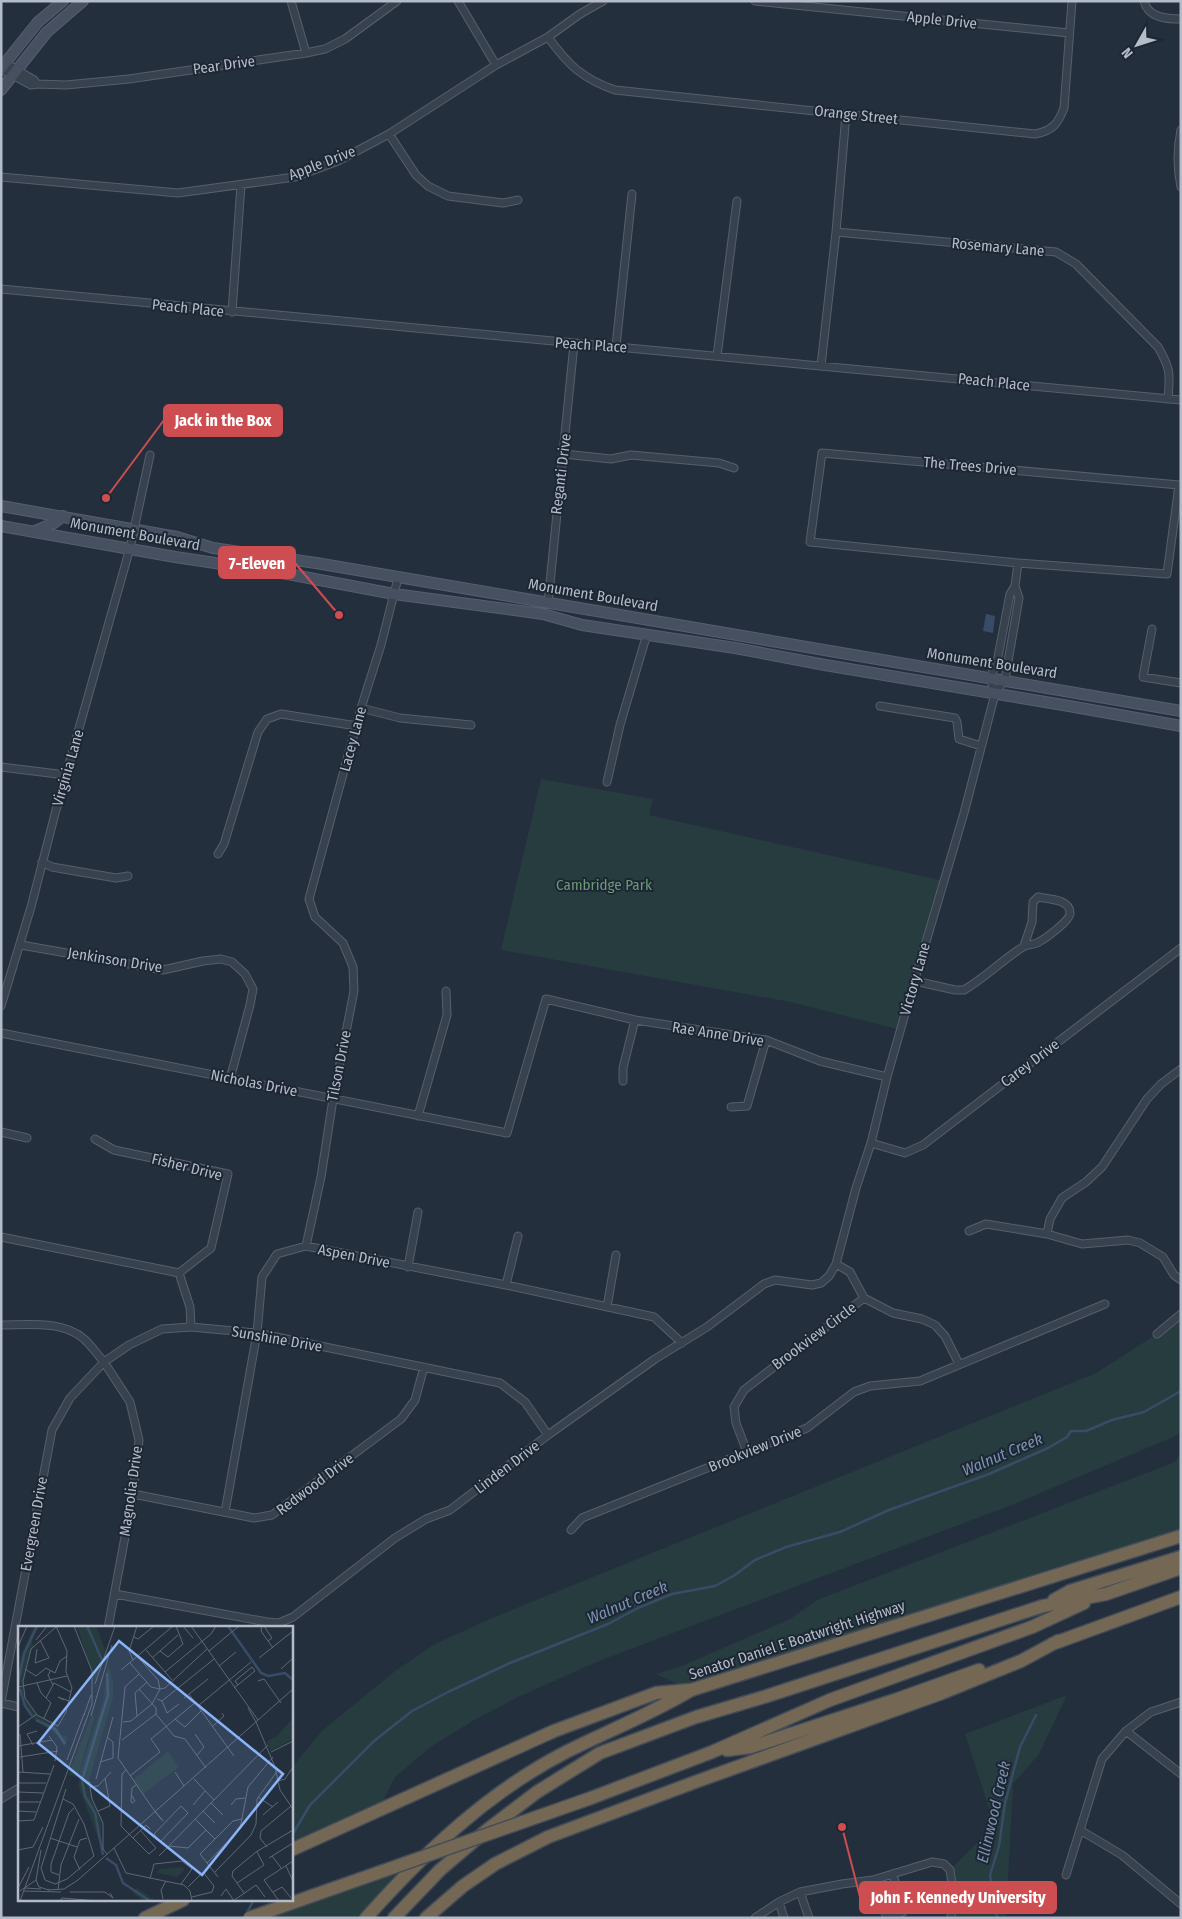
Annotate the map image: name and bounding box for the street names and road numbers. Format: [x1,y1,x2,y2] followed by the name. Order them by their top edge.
[906,7,978,33] street label: Apple Drive
[192,52,256,78] street label: Pear Drive
[813,102,899,128] street label: Orange Street
[286,142,358,184] street label: Apple Drive
[951,234,1045,260] street label: Rosemary Lane
[151,295,225,321] street label: Peach Place
[554,333,628,357] street label: Peach Place
[957,369,1031,395] street label: Peach Place
[547,433,575,515] street label: Reganti Drive
[923,453,1017,479] street label: The Trees Drive
[69,514,201,554] street label: Monument Boulevard
[527,575,659,615] street label: Monument Boulevard
[926,644,1058,682] street label: Monument Boulevard
[336,704,370,774] street label: Lacey Lane
[48,728,88,808] street label: Virginia Lane
[896,940,934,1018] street label: Victory Lane
[66,944,164,976] street label: Jenkinson Drive
[671,1018,765,1050] street label: Rae Anne Drive
[323,1029,355,1103] street label: Tilson Drive
[997,1035,1063,1091] street label: Carey Drive
[209,1066,299,1100] street label: Nicholas Drive
[150,1150,224,1184] street label: Fisher Drive
[317,1240,391,1272] street label: Aspen Drive
[768,1298,860,1374] street label: Brookview Circle
[230,1322,324,1356] street label: Sunshine Drive
[706,1422,804,1476] street label: Brookview Drive
[471,1437,543,1497] street label: Linden Drive
[116,1445,146,1537] street label: Magnolia Drive
[273,1449,357,1519] street label: Redwood Drive
[17,1475,51,1573] street label: Evergreen Drive
[687,1596,908,1684] street label: Senator Daniel E Boatwright Highway

